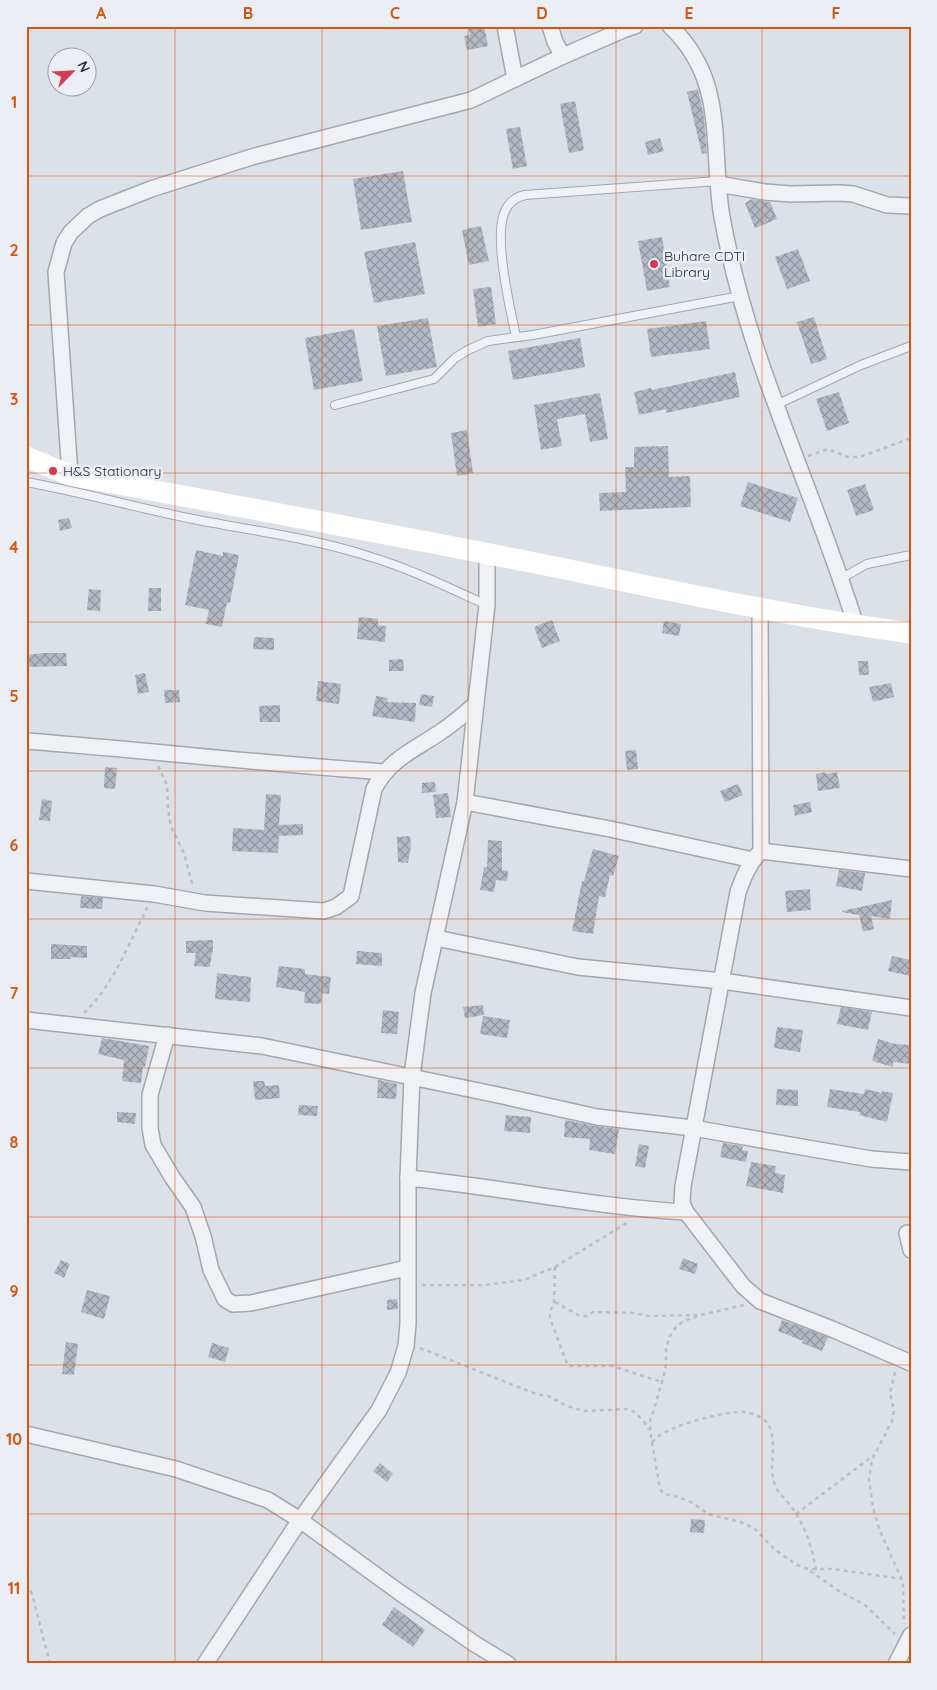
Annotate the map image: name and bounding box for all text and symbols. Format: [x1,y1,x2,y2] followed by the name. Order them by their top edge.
[96,3,107,23] text: A
[243,3,253,23] text: B
[390,3,400,23] text: C
[536,3,548,23] text: D
[684,3,694,23] text: E
[832,3,841,23] text: F
[48,48,98,98] north arrow
[74,58,94,75] text: N
[11,92,17,112] text: 1
[9,240,19,260] text: 2
[664,247,745,281] place label: Buhare CDTI Library
[648,258,660,270] marker: Buhare CDTI Library
[10,389,18,409] text: 3
[63,462,162,480] place label: H&S Stationary
[47,465,59,477] marker: H&S Stationary
[9,537,19,557] text: 4
[9,686,19,706] text: 5
[10,835,19,855] text: 6
[10,983,19,1003] text: 7
[10,1132,19,1152] text: 8
[9,1281,19,1301] text: 9
[6,1429,22,1449] text: 10
[8,1578,20,1598] text: 11

